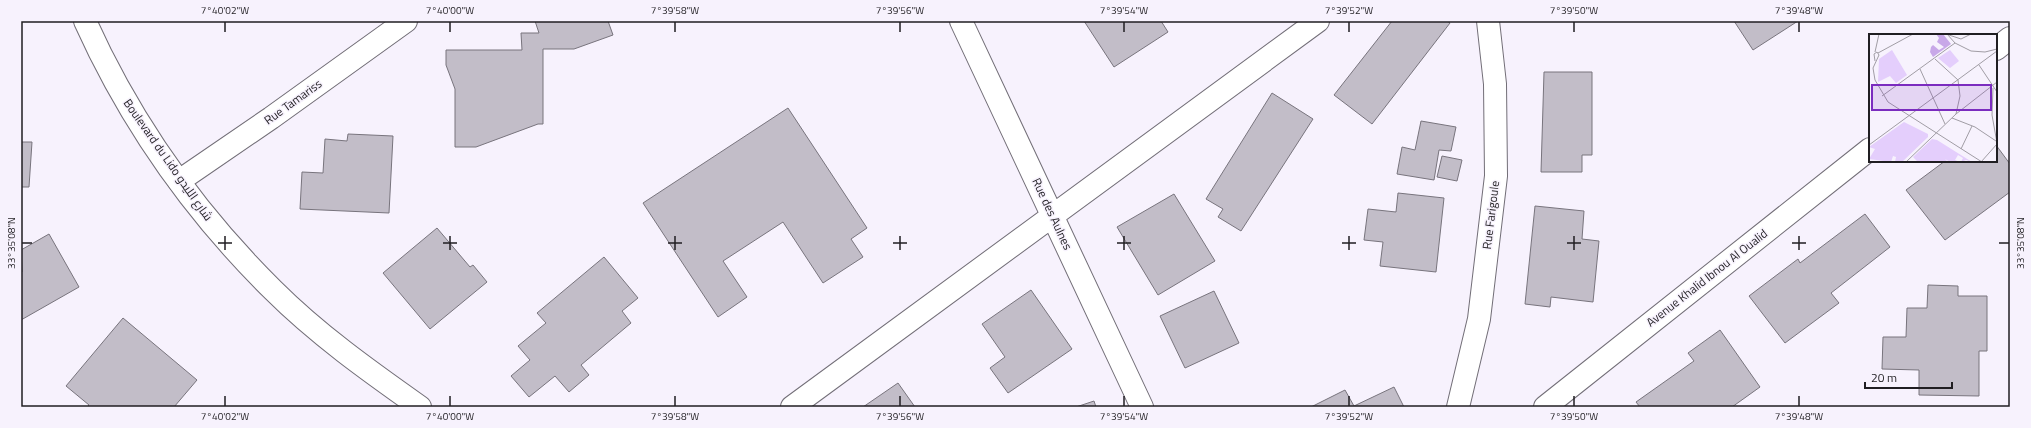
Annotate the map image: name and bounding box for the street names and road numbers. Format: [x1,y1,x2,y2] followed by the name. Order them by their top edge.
[260,74,326,129] street label: Rue Tamariss
[119,95,218,225] street label: Boulevard du Lido شارع الليدو
[1027,175,1078,253] street label: Rue des Aulnes
[1477,180,1504,250] street label: Rue Farigoule
[1642,224,1771,331] street label: Avenue Khalid Ibnou Al Oualid

